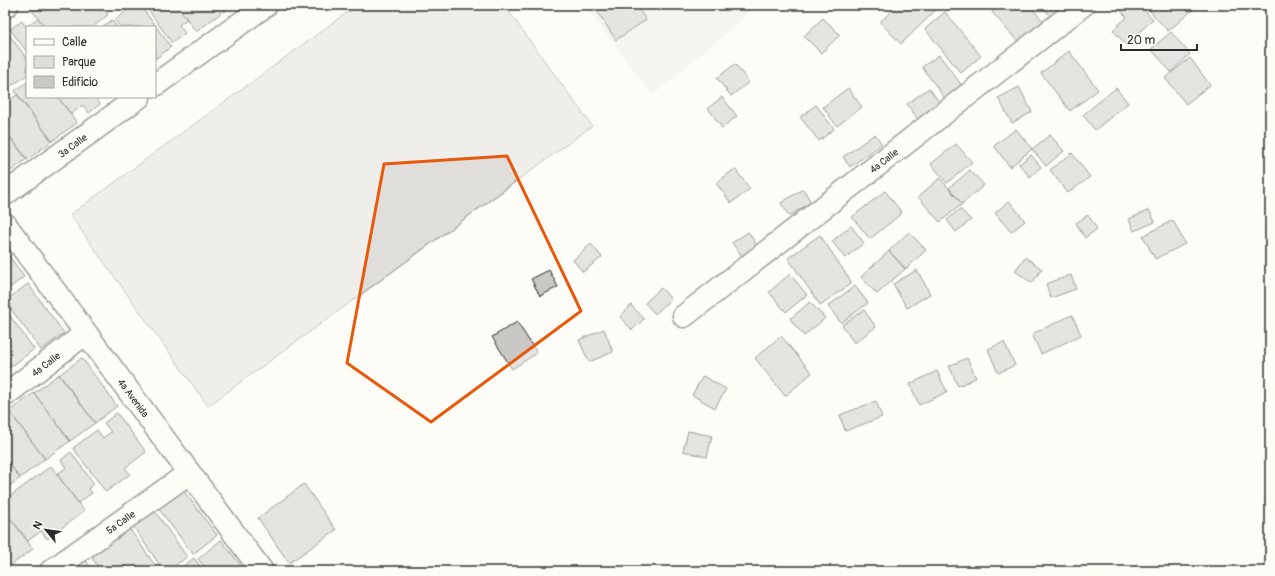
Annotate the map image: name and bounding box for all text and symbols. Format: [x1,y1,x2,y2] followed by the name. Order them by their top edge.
[26,26,156,98] legend
[1121,26,1197,52] scale bar
[1127,33,1156,48] text: 20 m
[62,35,87,50] text: Calle
[62,55,96,70] text: Parque
[62,75,98,90] text: Edificio
[56,132,90,161] street label: 3a Calle
[867,146,901,176] street label: 4a Calle
[29,350,63,380] street label: 4a Calle
[115,377,151,420] street label: 4a Avenida
[104,508,138,537] street label: 5a Calle
[26,510,66,550] north arrow
[30,518,45,532] text: N

